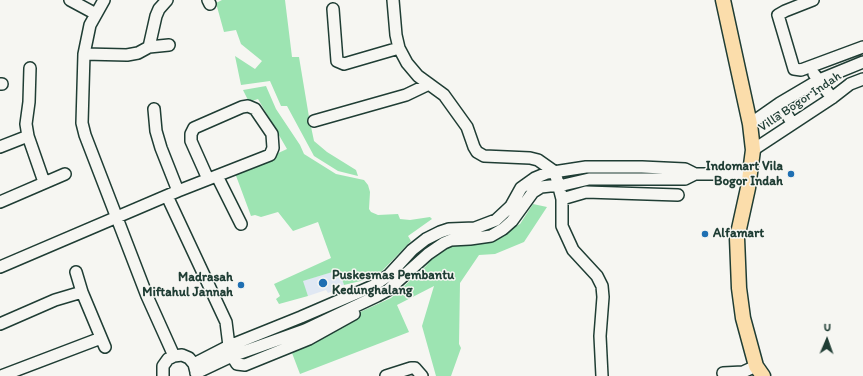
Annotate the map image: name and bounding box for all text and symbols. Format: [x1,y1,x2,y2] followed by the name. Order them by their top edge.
[756,69,844,135] street label: Villa Bogor Indah
[706,159,783,190] place label: Indomart Vila Bogor Indah
[786,169,796,179] marker: Indomart Vila Bogor Indah
[713,226,764,242] place label: Alfamart
[700,229,710,239] marker: Alfamart
[332,268,454,299] place label: Puskesmas Pembantu Kedunghalang
[142,270,233,301] place label: Madrasah Miftahul Jannah
[317,277,329,289] marker: Puskesmas Pembantu Kedunghalang
[236,280,246,290] marker: Madrasah Miftahul Jannah
[807,320,847,360] north arrow
[824,321,831,334] text: U

